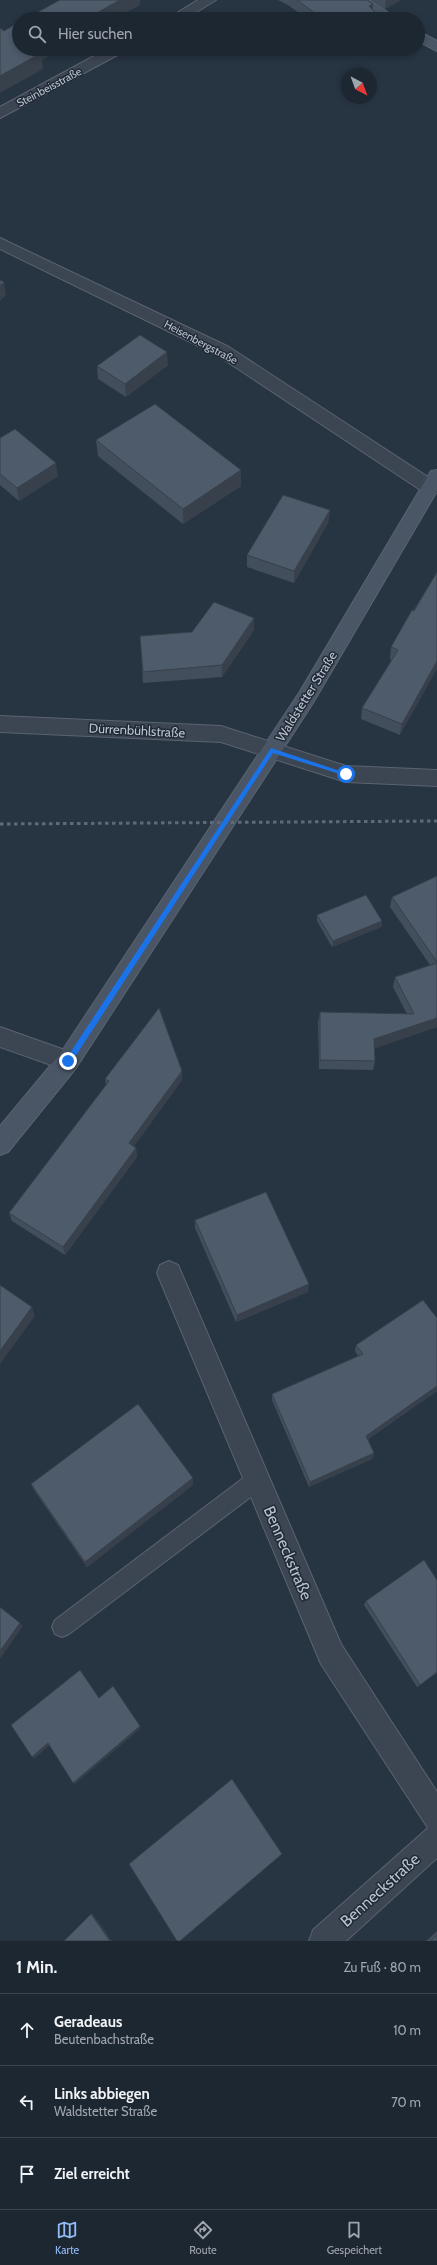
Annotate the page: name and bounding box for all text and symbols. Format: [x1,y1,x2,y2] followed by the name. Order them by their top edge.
[12,12,425,56] search box
[26,23,48,45] icon: search
[58,25,133,43] text: Hier suchen
[14,64,84,110] street label: Steinbeisstraße
[341,68,377,104] north arrow
[162,317,241,367] street label: Heisenbergstraße
[272,648,340,744] street label: Waldstetter Straße
[88,719,186,741] street label: Dürrenbühlstraße
[337,765,355,783] route start
[59,1052,77,1070] route end
[260,1503,316,1603] street label: Benneckstraße
[336,1849,424,1931] street label: Benneckstraße
[16,1957,57,1977] text: 1 Min.
[344,1959,421,1975] text: Zu Fuß · 80 m
[54,2013,122,2031] text: Geradeaus
[16,2019,38,2041] icon: ahead
[393,2022,421,2038] text: 10 m
[54,2031,154,2047] text: Beutenbachstraße
[54,2085,150,2103] text: Links abbiegen
[16,2091,38,2113] icon: left
[391,2094,421,2110] text: 70 m
[54,2103,157,2119] text: Waldstetter Straße
[16,2163,38,2185] icon: arrive
[54,2165,130,2183] text: Ziel erreicht
[55,2219,79,2257] tab: Karte
[189,2219,217,2257] tab: Route
[327,2219,382,2257] tab: Gespeichert

